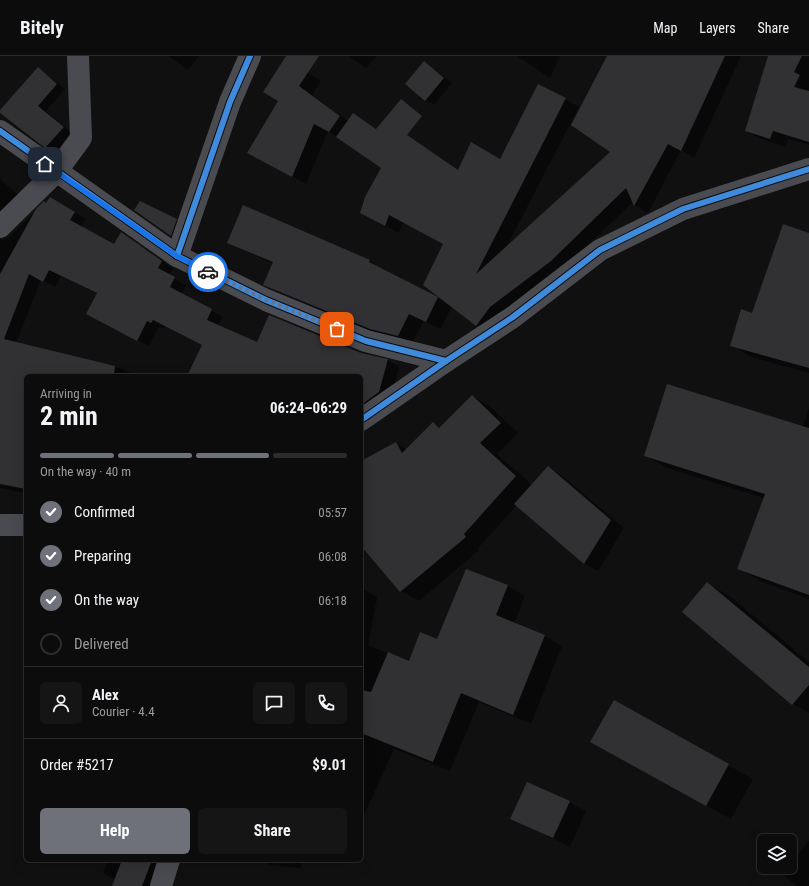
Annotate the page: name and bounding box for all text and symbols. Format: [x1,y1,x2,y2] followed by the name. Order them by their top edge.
[20,16,64,39] text: Bitely
[653,20,677,36] text: Map
[699,20,736,36] text: Layers
[758,20,789,36] text: Share
[28,147,62,181] pin
[34,153,56,175] icon: home
[188,252,228,292] courier
[197,261,219,283] icon: car
[320,312,354,346] pin
[326,318,348,340] icon: bag
[40,386,92,401] text: Arriving in
[270,399,347,417] text: 06:24–06:29
[40,401,98,431] text: 2 min
[40,464,131,479] text: On the way · 40 m
[40,501,62,523] icon: check
[74,503,135,521] text: Confirmed
[318,505,347,520] text: 05:57
[40,545,62,567] icon: check
[74,547,131,565] text: Preparing
[318,549,347,564] text: 06:08
[40,589,62,611] icon: check
[74,591,139,609] text: On the way
[318,593,347,608] text: 06:18
[74,635,129,653] text: Delivered
[40,682,82,724] button: person
[253,682,295,724] button: chat
[305,682,347,724] button: phone
[92,686,119,704] text: Alex
[92,704,155,719] text: Courier · 4.4
[40,756,114,774] text: Order #5217
[312,756,347,774] text: $9.01
[40,808,190,854] button: Help
[198,808,347,854] button: Share
[757,834,797,874] map controls
[757,834,797,874] button: layers

